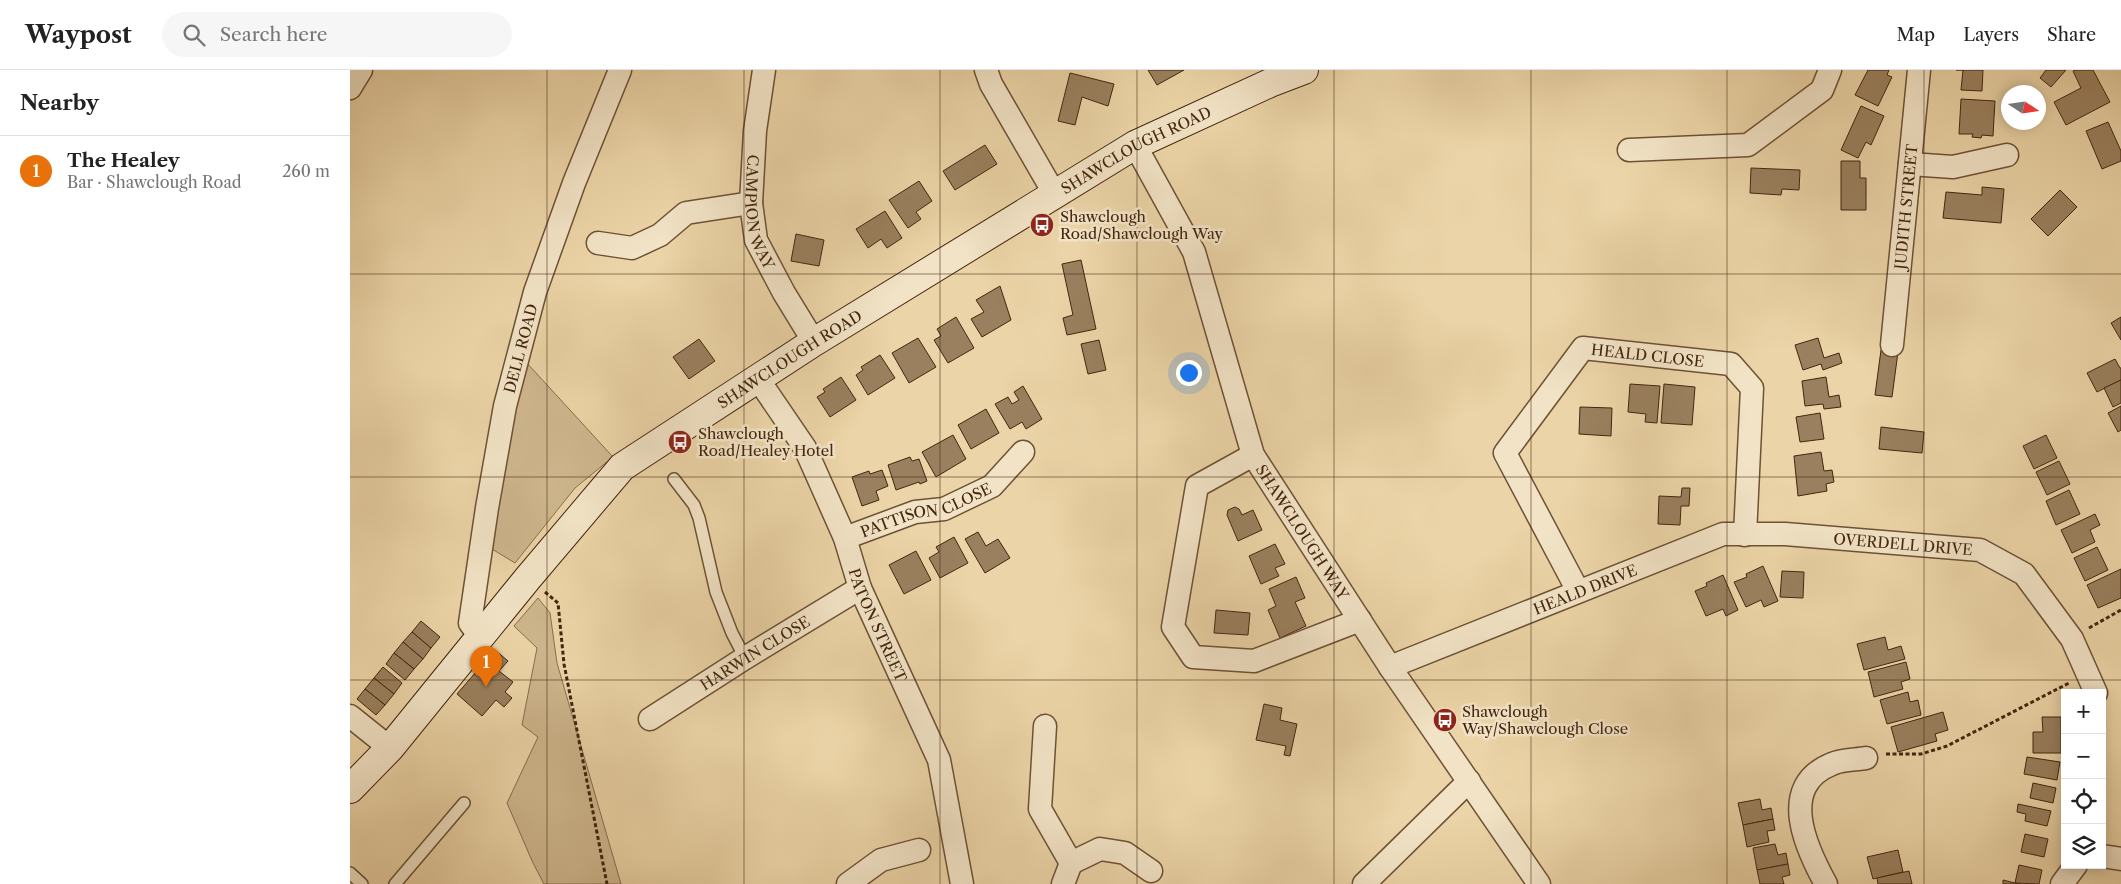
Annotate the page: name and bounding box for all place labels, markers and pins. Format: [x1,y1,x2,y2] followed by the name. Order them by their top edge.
[1060,207,1224,243] place label: Shawclough Road/Shawclough Way
[1029,212,1055,238] bus stop icon: Shawclough Road/Shawclough Way
[698,424,834,460] place label: Shawclough Road/Healey Hotel
[667,429,693,455] bus stop icon: Shawclough Road/Healey Hotel
[470,646,502,687] pin: 1
[1461,702,1628,738] place label: Shawclough Way/Shawclough Close
[1432,707,1458,733] bus stop icon: Shawclough Way/Shawclough Close

